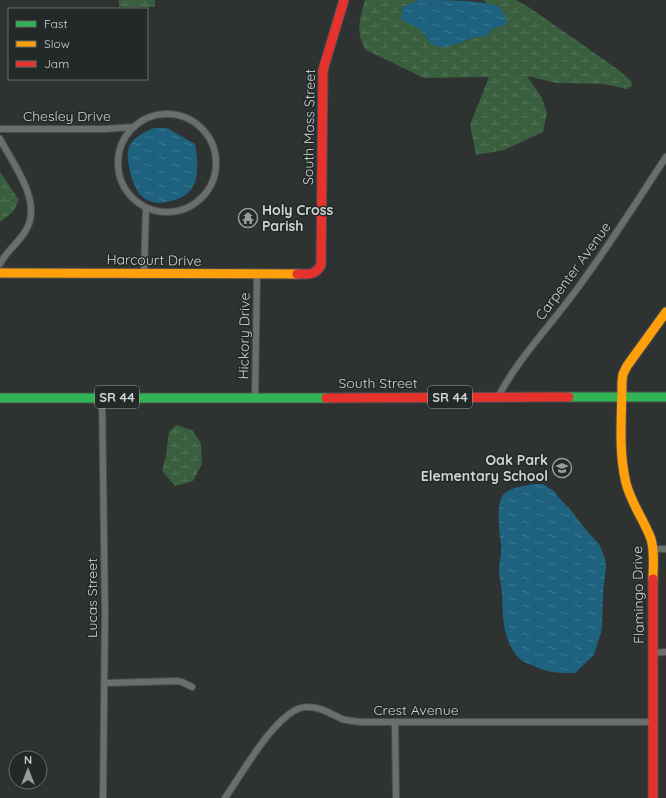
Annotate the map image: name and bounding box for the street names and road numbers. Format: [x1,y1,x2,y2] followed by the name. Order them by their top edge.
[299,69,319,185] street label: South Moss Street
[23,107,111,125] street label: Chesley Drive
[531,218,615,324] street label: Carpenter Avenue
[106,250,202,270] street label: Harcourt Drive
[234,292,254,380] street label: Hickory Drive
[338,374,418,392] street label: South Street
[95,386,139,408] road number: SR 44
[428,386,472,408] road number: SR 44
[628,546,648,644] street label: Flamingo Drive
[83,558,101,638] street label: Lucas Street
[373,701,459,719] street label: Crest Avenue

